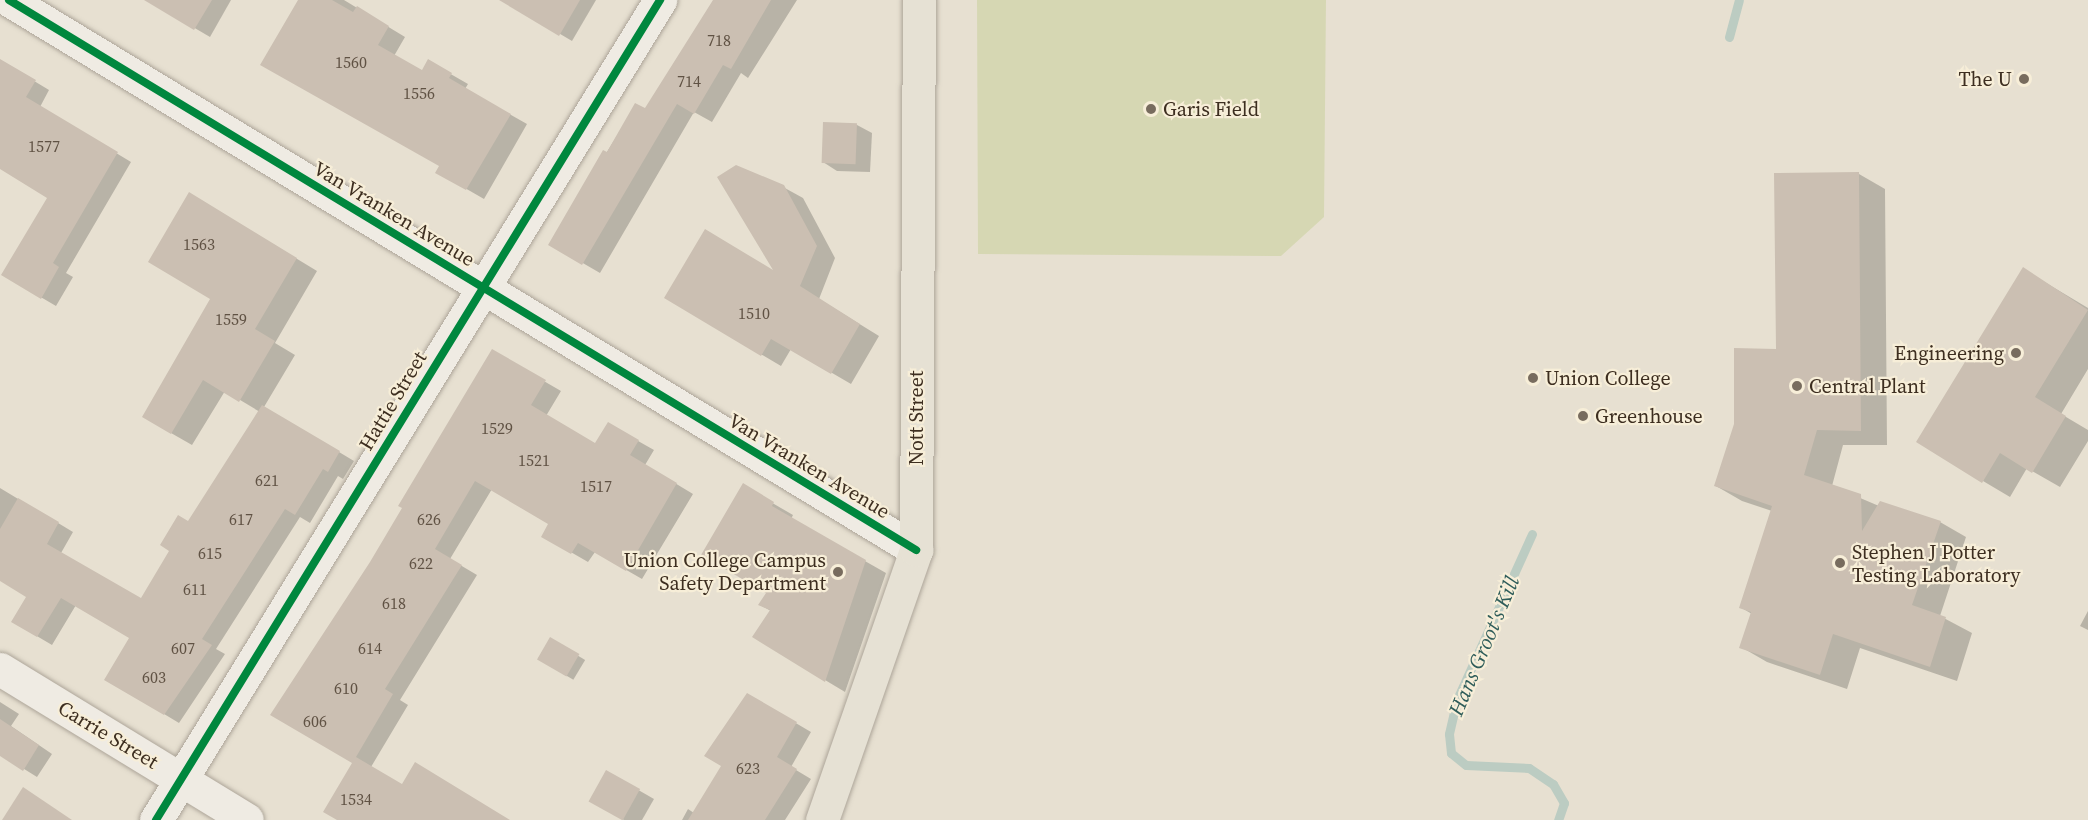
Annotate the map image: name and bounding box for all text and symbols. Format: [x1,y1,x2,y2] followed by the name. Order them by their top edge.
[707,30,731,50] house number: 718
[335,52,367,72] house number: 1560
[1959,67,2012,91] place label: The U
[677,71,701,91] house number: 714
[2017,72,2031,86] marker: The U
[403,83,435,103] house number: 1556
[1163,97,1259,121] place label: Garis Field
[1144,102,1158,116] marker: Garis Field
[28,136,60,156] house number: 1577
[309,156,479,272] street label: Van Vranken Avenue
[183,234,215,254] house number: 1563
[738,303,770,323] house number: 1510
[215,309,247,329] house number: 1559
[1894,341,2004,365] place label: Engineering
[2009,346,2023,360] marker: Engineering
[354,347,432,455] street label: Hattie Street
[1545,366,1671,390] place label: Union College
[904,371,928,465] street label: Nott Street
[1526,371,1540,385] marker: Union College
[1809,374,1926,398] place label: Central Plant
[1790,379,1804,393] marker: Central Plant
[1595,404,1703,428] place label: Greenhouse
[724,408,894,524] street label: Van Vranken Avenue
[1576,409,1590,423] marker: Greenhouse
[481,418,513,438] house number: 1529
[518,450,550,470] house number: 1521
[255,470,279,490] house number: 621
[580,476,612,496] house number: 1517
[229,509,253,529] house number: 617
[417,509,441,529] house number: 626
[1852,540,2021,587] place label: Stephen J Potter Testing Laboratory
[198,543,222,563] house number: 615
[623,548,826,595] place label: Union College Campus Safety Department
[409,553,433,573] house number: 622
[1833,556,1847,570] marker: Stephen J Potter Testing Laboratory
[831,565,845,579] marker: Union College Campus Safety Department
[1443,572,1525,720] water label: Hans Groot's Kill
[183,579,207,599] house number: 611
[382,593,406,613] house number: 618
[171,638,195,658] house number: 607
[358,638,382,658] house number: 614
[142,667,166,687] house number: 603
[334,678,358,698] house number: 610
[54,696,162,774] street label: Carrie Street
[303,711,327,731] house number: 606
[736,758,760,778] house number: 623
[340,789,372,809] house number: 1534

